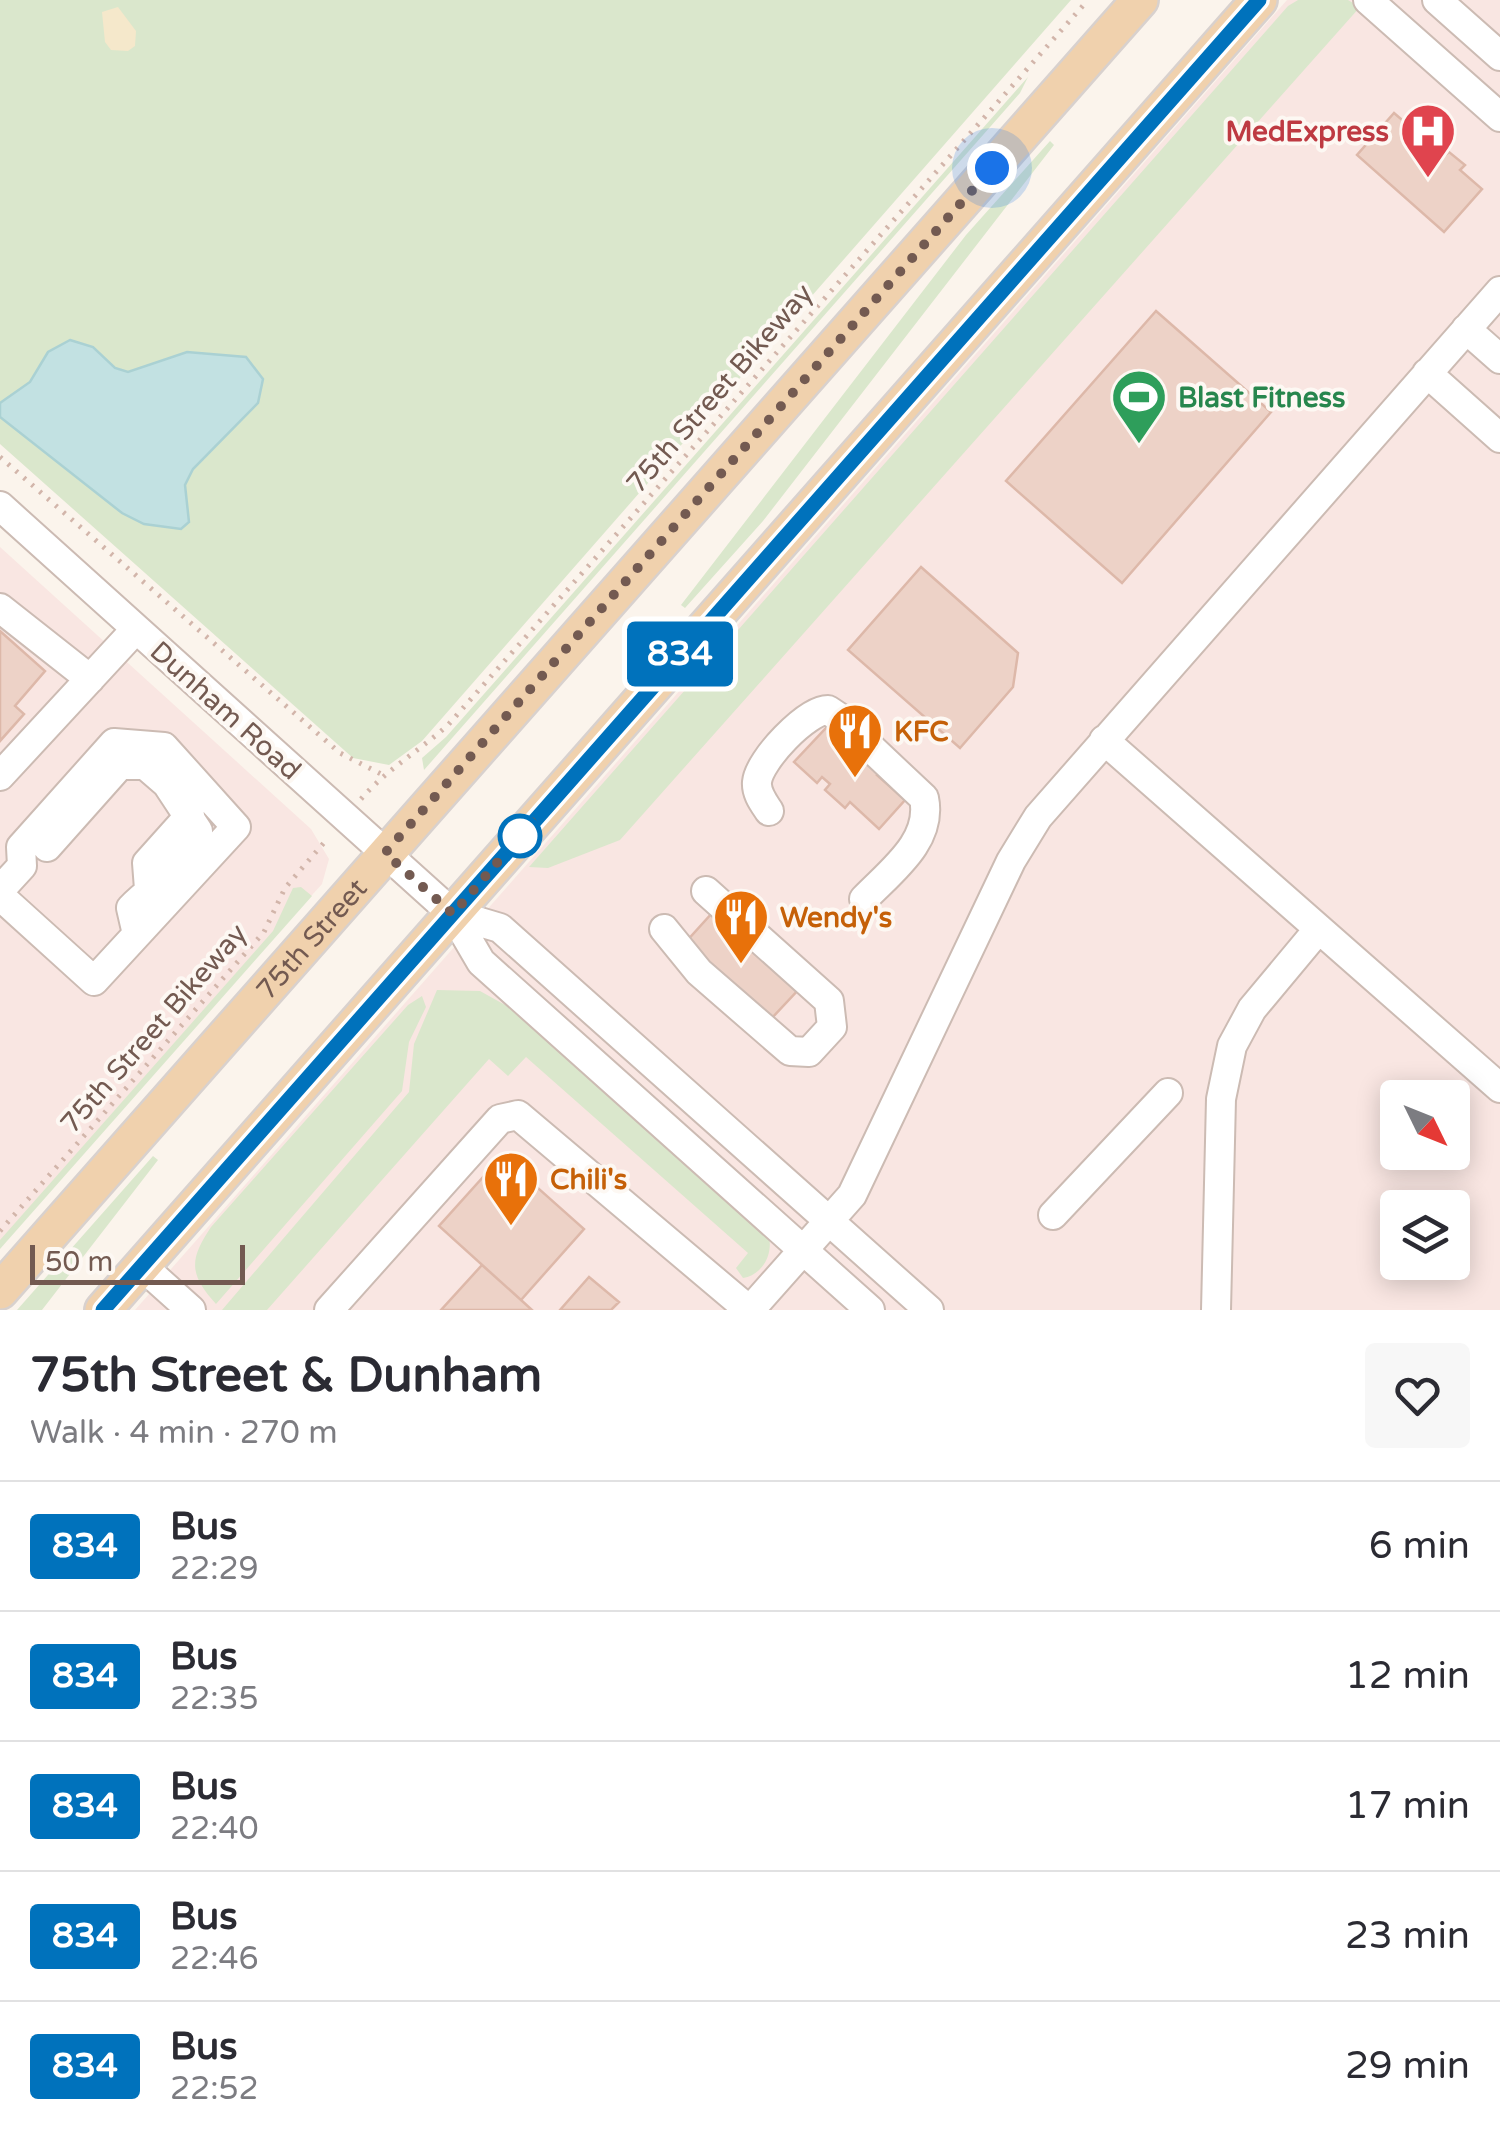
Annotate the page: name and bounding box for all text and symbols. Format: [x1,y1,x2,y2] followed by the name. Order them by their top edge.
[1398,101,1458,180] hospital icon: MedExpress
[1225,115,1389,149] place label: MedExpress
[967,143,1017,193] your location
[619,277,820,501] street label: 75th Street Bikeway
[1109,367,1169,446] sports icon: Blast Fitness
[1178,381,1345,415] place label: Blast Fitness
[622,622,738,686] line badge: 834
[647,633,713,675] text: 834
[143,634,308,787] street label: Dunham Road
[825,701,885,780] restaurant icon: KFC
[894,715,949,749] place label: KFC
[499,815,541,857] unlabelled marker
[249,872,375,1007] street label: 75th Street
[711,887,771,966] restaurant icon: Wendy's
[780,901,892,935] place label: Wendy's
[53,917,254,1141] street label: 75th Street Bikeway
[1380,1080,1470,1170] north arrow
[1380,1080,1470,1280] map controls
[481,1149,541,1228] restaurant icon: Chili's
[550,1163,627,1197] place label: Chili's
[1380,1190,1470,1280] button: layers
[30,1240,245,1284] scale bar
[45,1245,113,1279] text: 50 m
[1365,1343,1470,1448] button: heart
[30,1347,542,1405] text: 75th Street & Dunham
[30,1414,338,1452] text: Walk · 4 min · 270 m
[170,1504,237,1550] text: Bus
[1369,1523,1470,1569] text: 6 min
[52,1525,118,1567] text: 834
[170,1550,259,1588] text: 22:29
[170,1634,237,1680] text: Bus
[1345,1653,1470,1699] text: 12 min
[52,1655,118,1697] text: 834
[170,1680,259,1718] text: 22:35
[170,1764,237,1810] text: Bus
[1345,1783,1470,1829] text: 17 min
[52,1785,118,1827] text: 834
[170,1810,259,1848] text: 22:40
[170,1894,237,1940] text: Bus
[1345,1913,1470,1959] text: 23 min
[52,1915,118,1957] text: 834
[170,1940,259,1978] text: 22:46
[170,2024,237,2070] text: Bus
[1345,2043,1470,2089] text: 29 min
[52,2045,118,2087] text: 834
[170,2070,259,2108] text: 22:52

